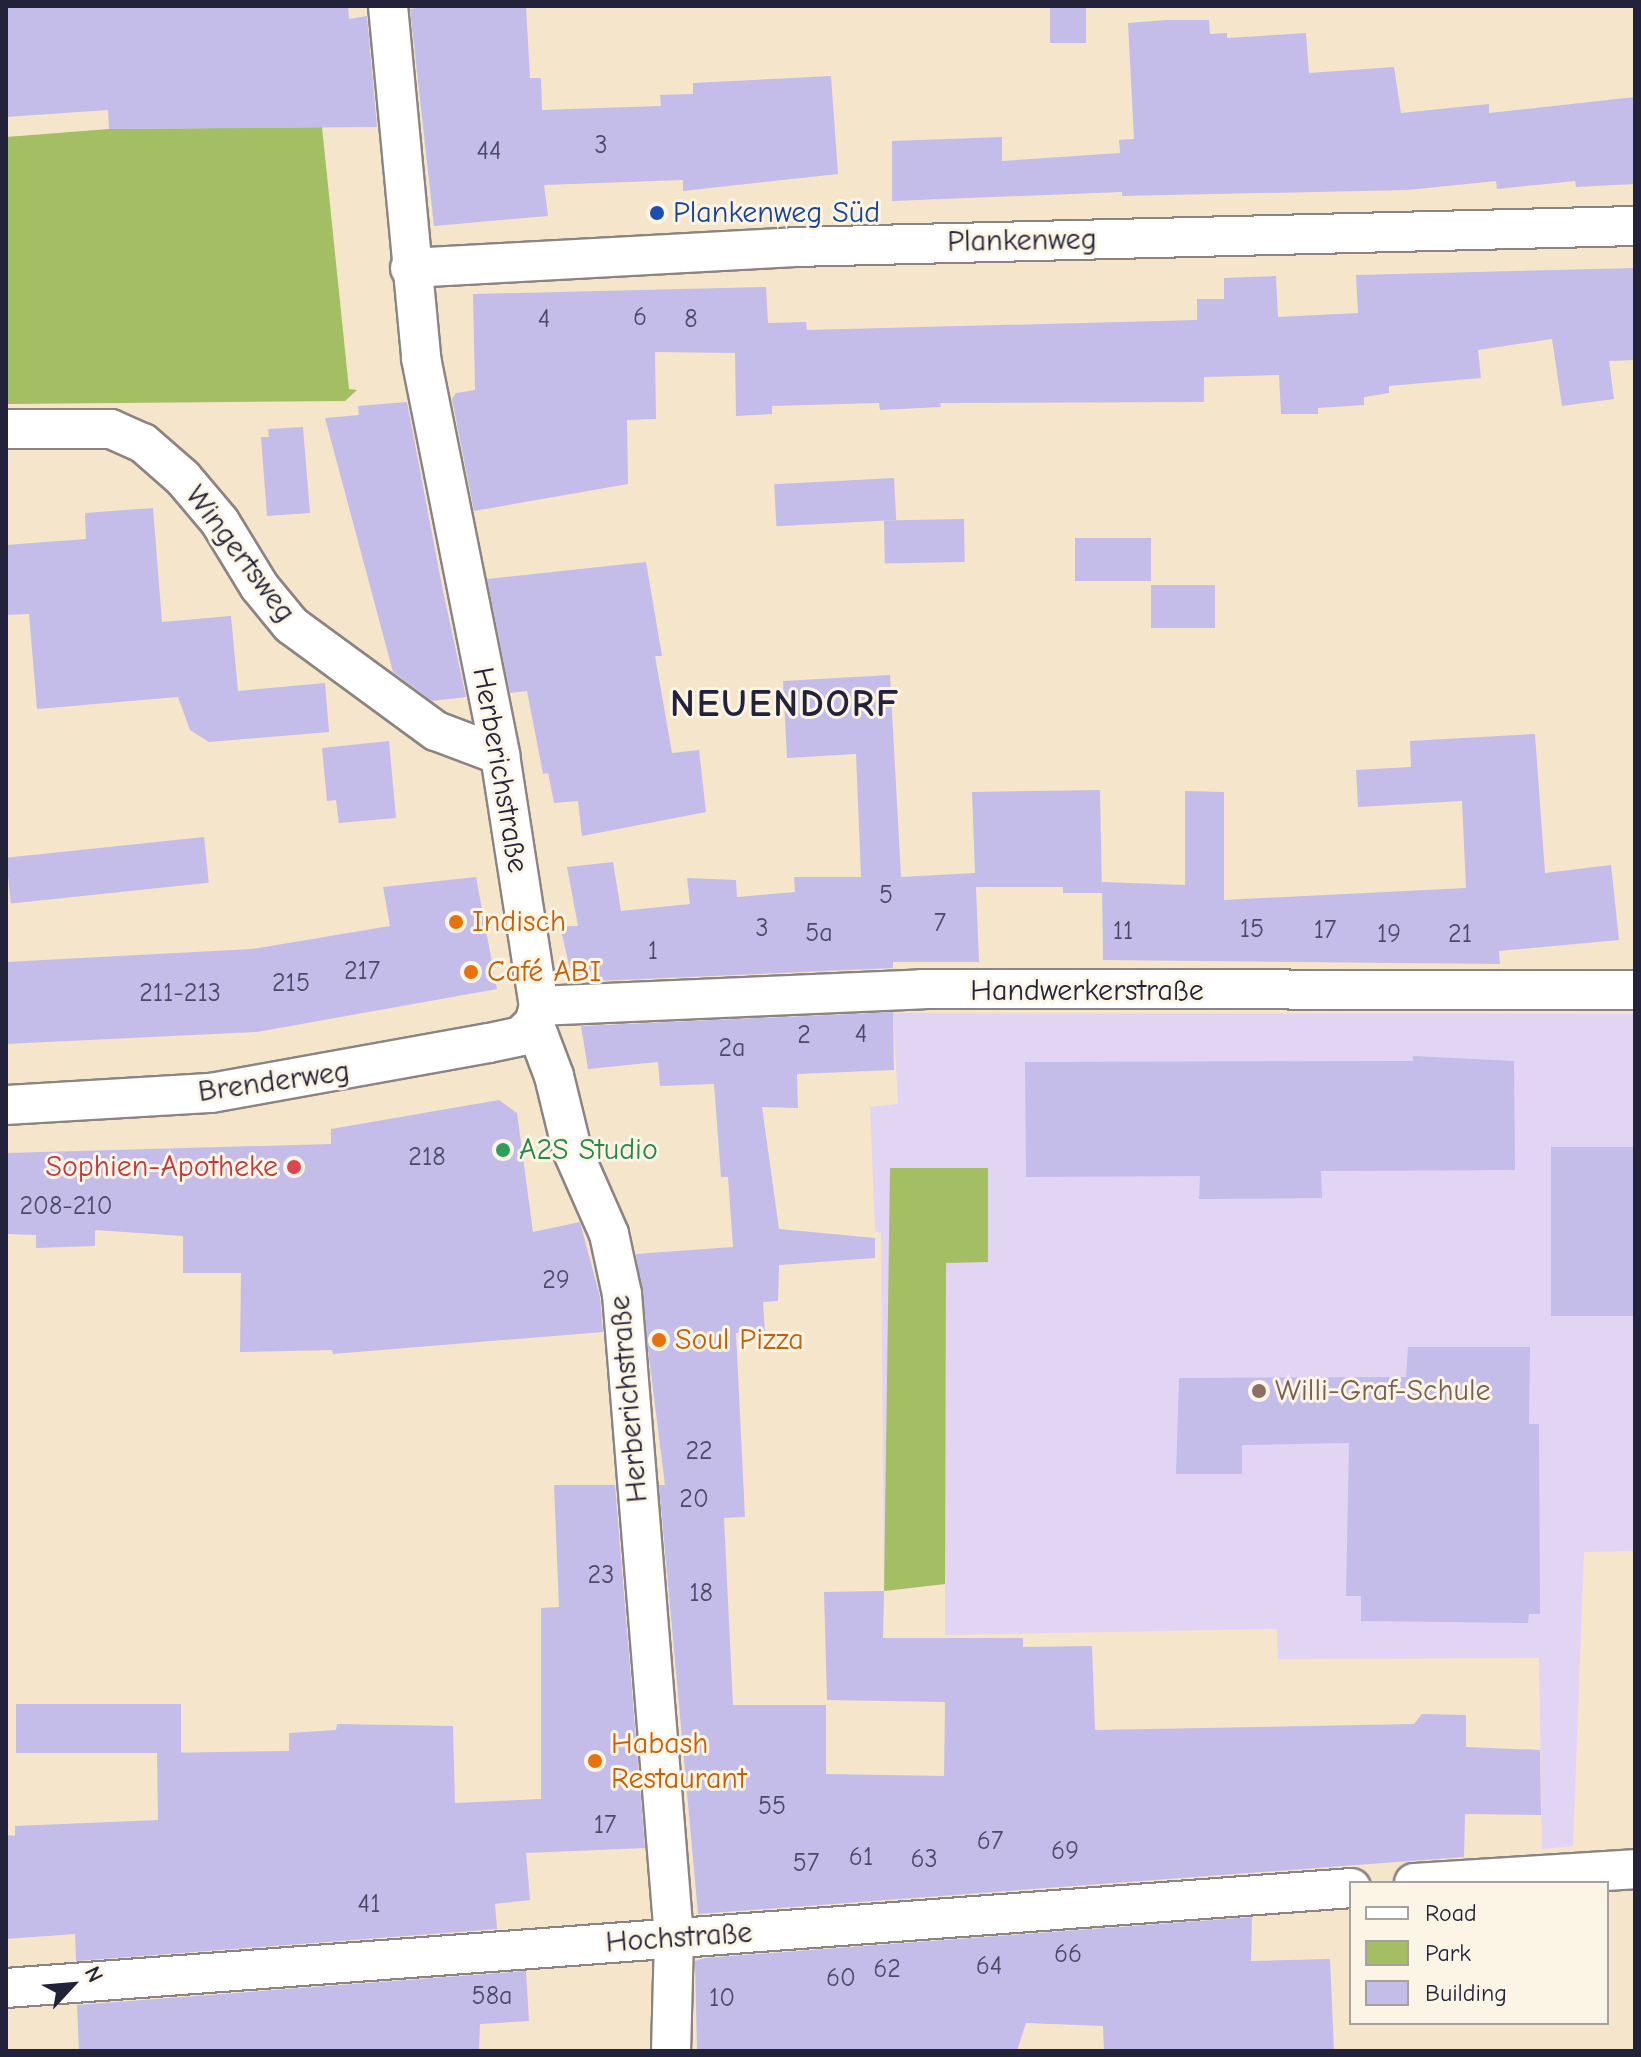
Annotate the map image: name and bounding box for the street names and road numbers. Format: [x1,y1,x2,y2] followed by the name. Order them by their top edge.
[947,222,1097,260] street label: Plankenweg
[177,479,303,629] street label: Wingertsweg
[464,665,536,875] street label: Herberichstraße
[970,973,1204,1009] street label: Handwerkerstraße
[196,1054,352,1110] street label: Brenderweg
[602,1294,656,1504] street label: Herberichstraße
[605,1915,753,1961] street label: Hochstraße

